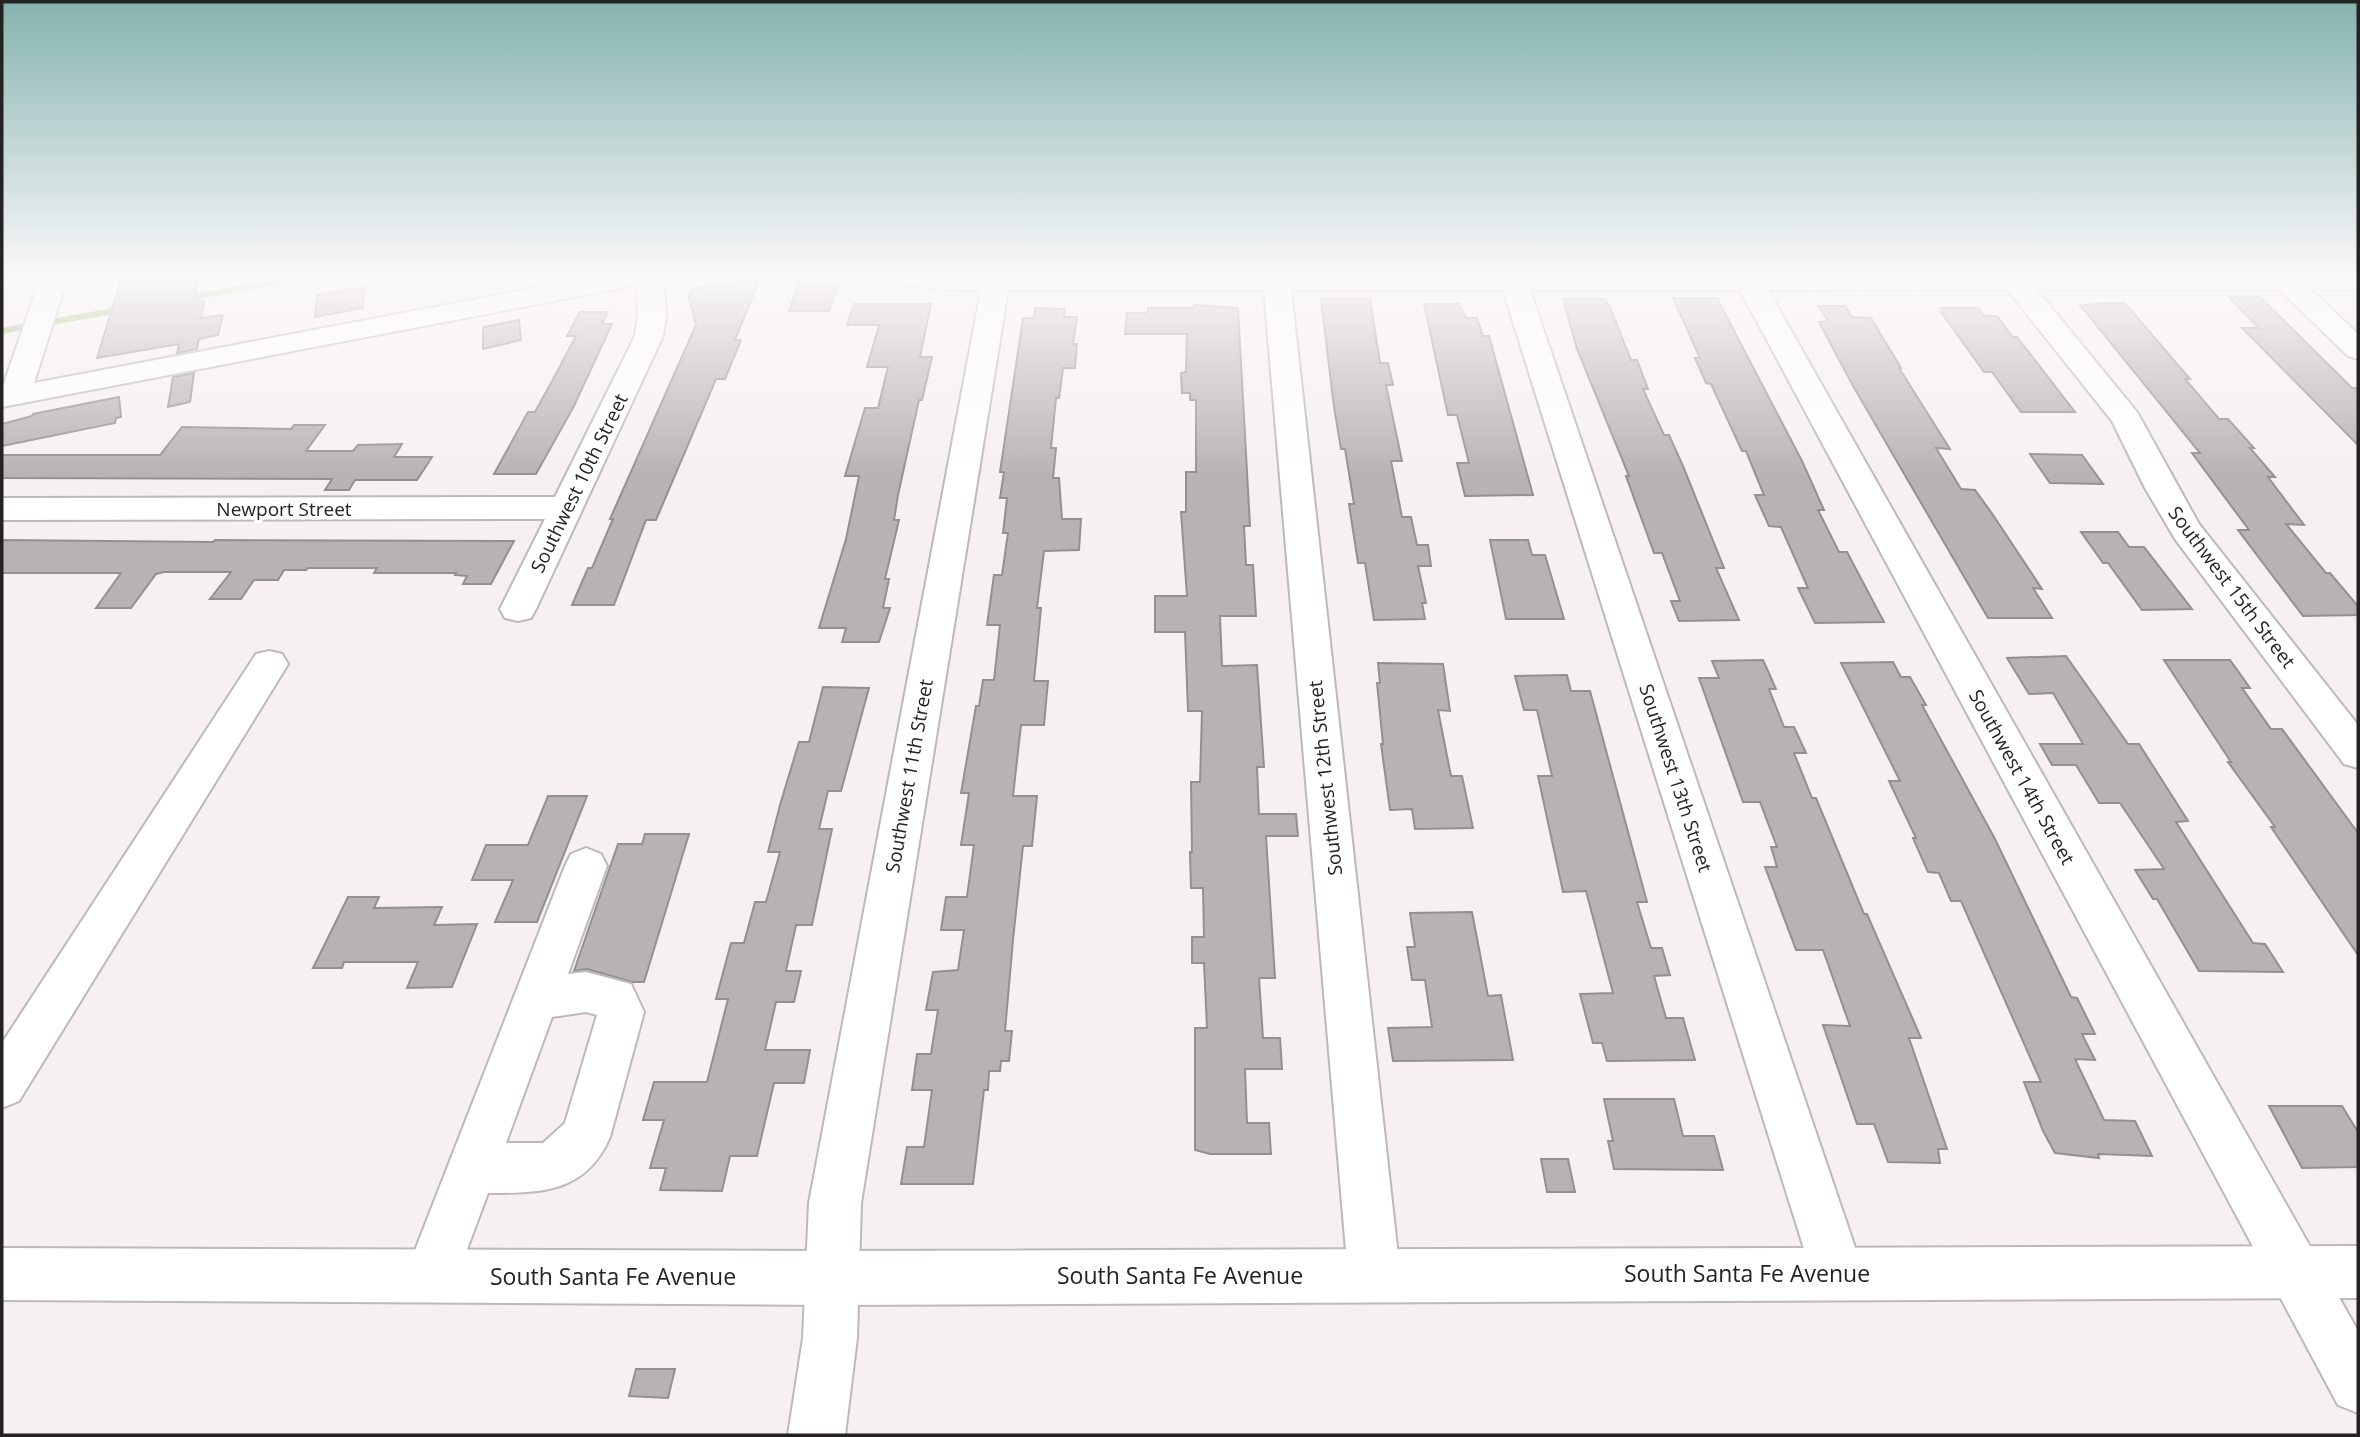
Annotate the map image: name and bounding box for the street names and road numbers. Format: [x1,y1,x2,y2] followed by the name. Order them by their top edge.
[524,389,634,577] street label: Southwest 10th Street
[216,496,352,522] street label: Newport Street
[2163,501,2302,673] street label: Southwest 15th Street
[879,677,939,875] street label: Southwest 11th Street
[1302,679,1348,877] street label: Southwest 12th Street
[1633,681,1719,876] street label: Southwest 13th Street
[1963,685,2081,869] street label: Southwest 14th Street
[1624,1257,1870,1289] street label: South Santa Fe Avenue
[1057,1259,1303,1291] street label: South Santa Fe Avenue
[490,1260,736,1292] street label: South Santa Fe Avenue

